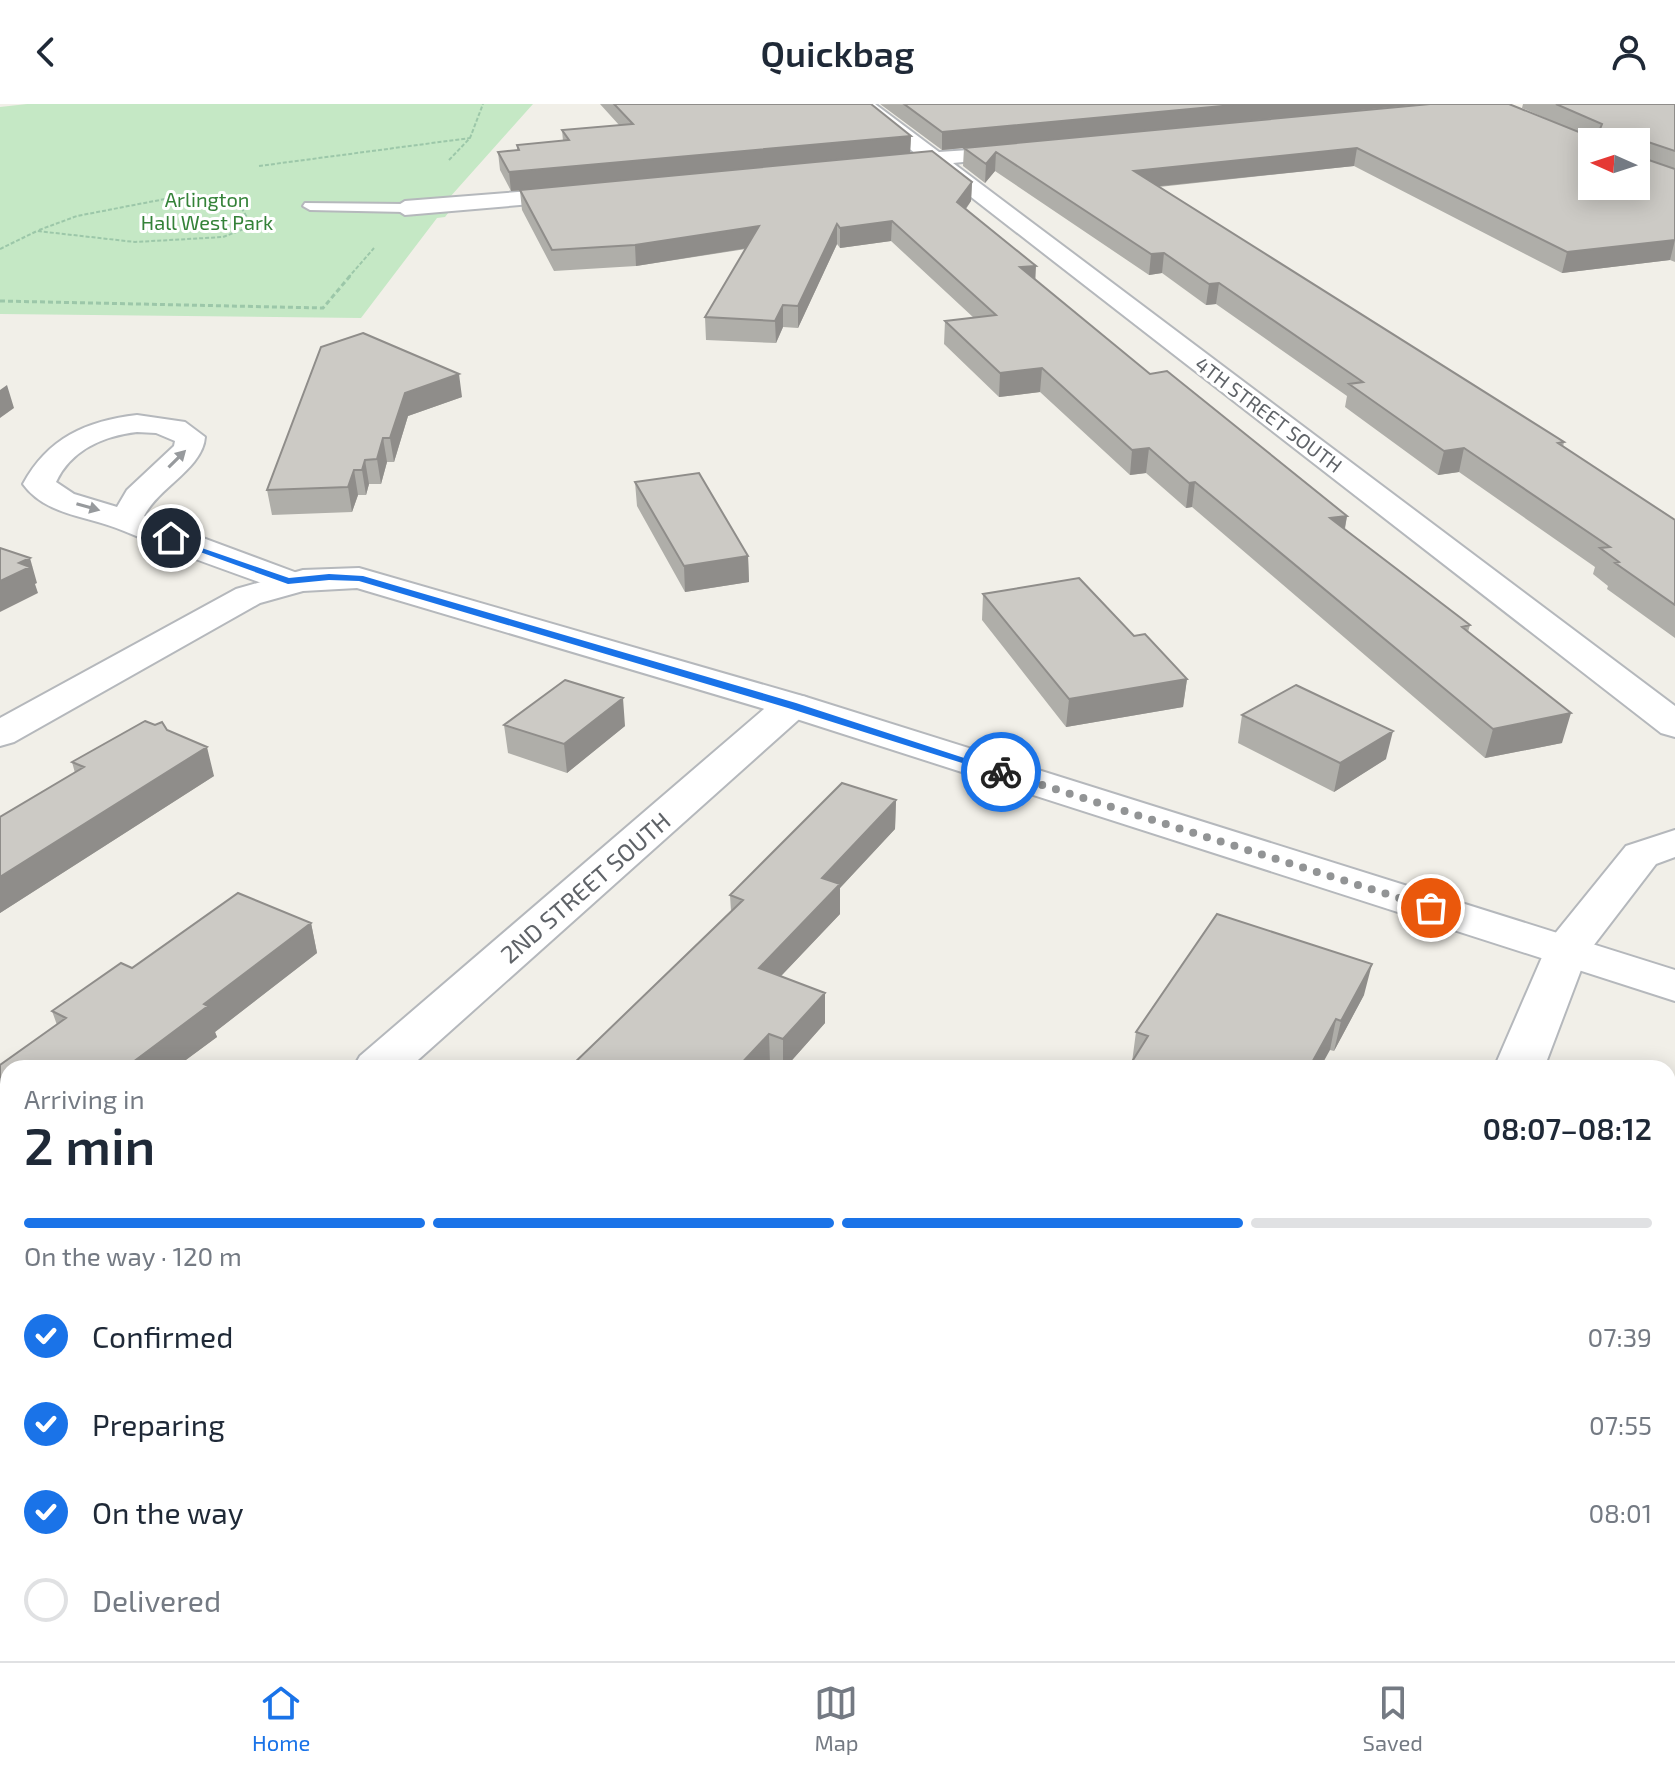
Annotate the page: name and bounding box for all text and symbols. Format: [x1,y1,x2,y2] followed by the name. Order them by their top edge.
[24,30,68,74] icon: back
[1607,30,1651,74] icon: person
[760,31,915,74] text: Quickbag
[1578,128,1650,200] north arrow
[1578,128,1650,200] map controls
[141,187,273,234] park label: Arlington Hall West Park
[1191,351,1347,477] street label: 4TH STREET SOUTH
[167,450,186,469] one-way arrow
[76,501,100,514] one-way arrow
[137,504,205,572] pin
[149,516,193,560] icon: home
[961,732,1041,812] courier
[979,750,1023,794] icon: bike
[494,806,676,968] street label: 2ND STREET SOUTH
[1397,874,1465,942] pin
[1409,886,1453,930] icon: bag
[24,1083,145,1114] text: Arriving in
[1482,1110,1652,1146] text: 08:07–08:12
[24,1113,155,1175] text: 2 min
[24,1240,242,1271] text: On the way · 120 m
[24,1314,68,1358] icon: check
[92,1318,233,1354] text: Confirmed
[1588,1321,1652,1352] text: 07:39
[24,1402,68,1446] icon: check
[92,1406,225,1442] text: Preparing
[1589,1409,1652,1440] text: 07:55
[24,1490,68,1534] icon: check
[92,1494,244,1530] text: On the way
[1588,1497,1652,1528] text: 08:01
[92,1582,221,1618] text: Delivered
[252,1681,310,1755] tab: Home
[814,1681,859,1755] tab: Map
[1363,1681,1423,1755] tab: Saved

